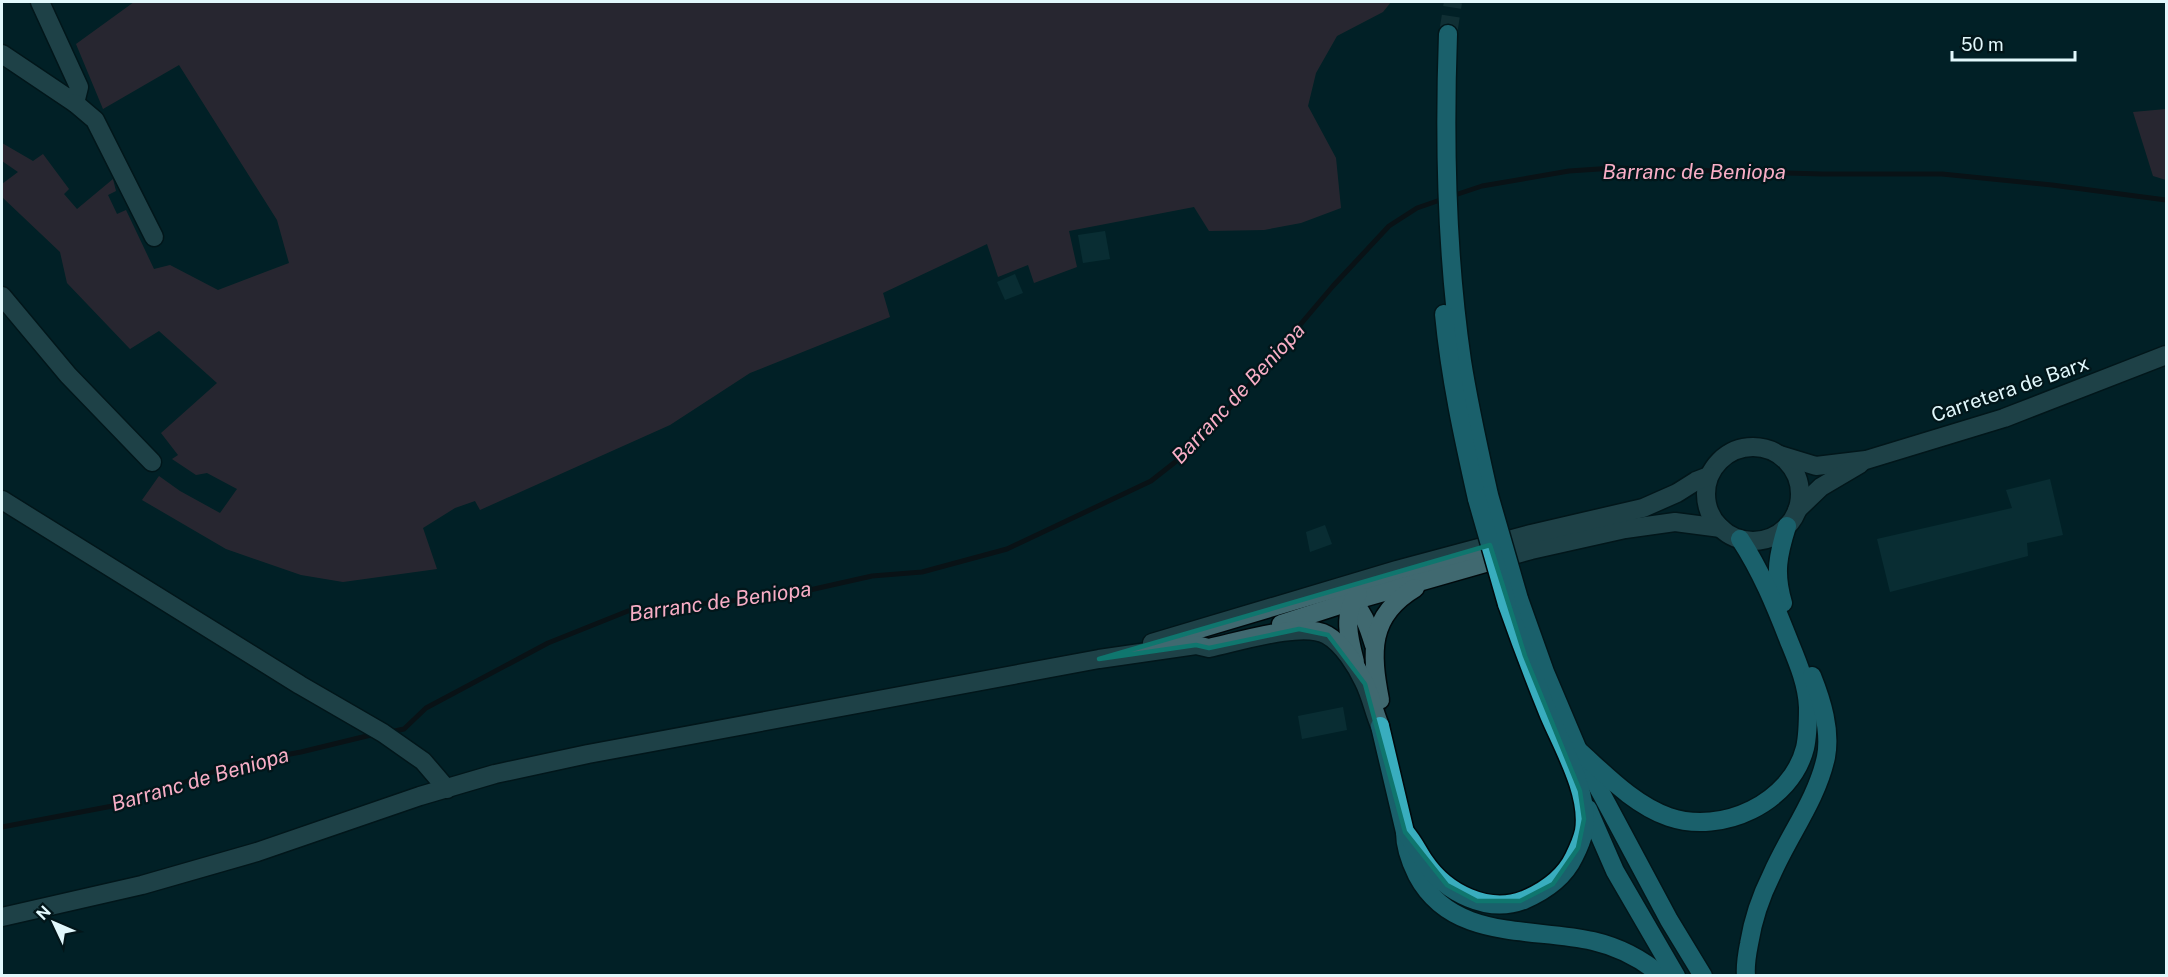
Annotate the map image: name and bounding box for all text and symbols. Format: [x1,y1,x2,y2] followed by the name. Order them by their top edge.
[1952,24,2075,62] scale bar
[1961,34,2004,55] text: 50 m
[1602,159,1786,184] water label: Barranc de Beniopa
[1166,317,1310,469] water label: Barranc de Beniopa
[1928,351,2092,427] street label: Carretera de Barx
[627,576,813,626] water label: Barranc de Beniopa
[108,742,292,816] water label: Barranc de Beniopa
[24,893,84,953] north arrow
[32,902,55,924] text: N

